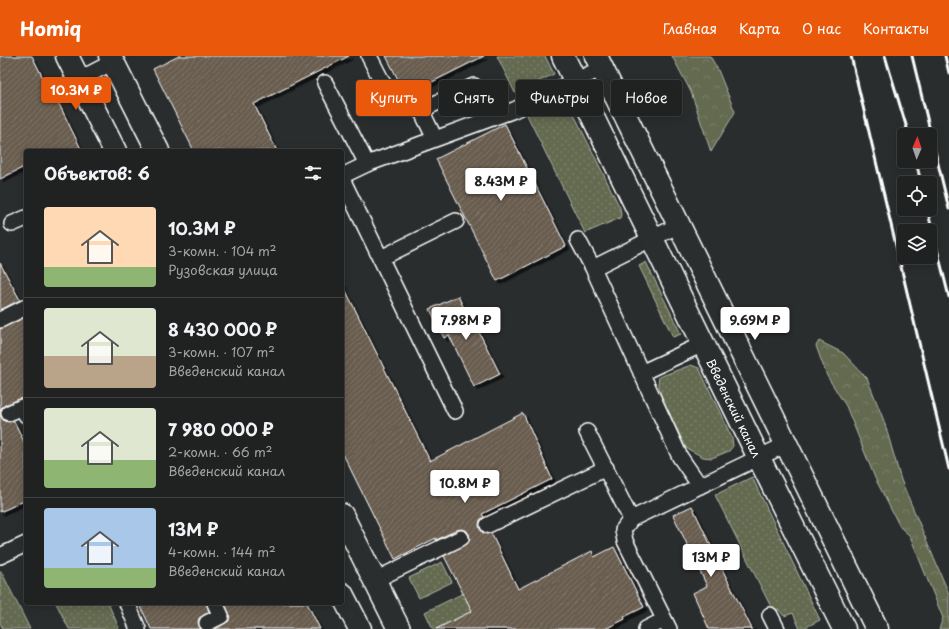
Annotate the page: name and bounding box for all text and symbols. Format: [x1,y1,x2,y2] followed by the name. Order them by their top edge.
[20,14,81,42] text: Homiq
[663,18,717,39] text: Главная
[739,18,780,39] text: Карта
[802,18,841,39] text: О нас
[863,18,929,39] text: Контакты
[39,77,113,111] pin: 10.3M ₽
[50,80,102,99] text: 10.3M ₽
[356,80,431,116] chip: Купить
[439,80,508,116] chip: Снять
[516,80,603,116] chip: Фильтры
[611,80,682,116] chip: Новое
[897,128,937,168] north arrow
[897,128,937,264] map controls
[44,160,150,186] text: Объектов: 6
[302,162,324,184] icon: filters
[464,168,538,202] pin: 8.43M ₽
[474,171,528,190] text: 8.43M ₽
[897,176,937,216] button: locate
[168,215,236,241] text: 10.3M ₽
[76,223,124,271] icon: home
[897,224,937,264] button: layers
[168,241,277,260] text: 3-комн. · 104 m²
[168,260,277,279] text: Рузовская улица
[429,307,503,341] pin: 7.98M ₽
[718,307,792,341] pin: 9.69M ₽
[440,310,492,329] text: 7.98M ₽
[730,310,780,329] text: 9.69M ₽
[168,316,277,342] text: 8 430 000 ₽
[76,324,124,372] icon: home
[168,342,275,361] text: 3-комн. · 107 m²
[702,355,766,461] street label: Введенский канал
[168,361,285,380] text: Введенский канал
[168,416,274,442] text: 7 980 000 ₽
[76,424,124,472] icon: home
[168,442,272,461] text: 2-комн. · 66 m²
[168,461,285,480] text: Введенский канал
[428,470,502,504] pin: 10.8M ₽
[439,473,491,492] text: 10.8M ₽
[168,516,218,542] text: 13M ₽
[76,524,124,572] icon: home
[168,542,276,561] text: 4-комн. · 144 m²
[683,544,739,578] pin: 13M ₽
[692,547,730,566] text: 13M ₽
[168,561,285,580] text: Введенский канал

